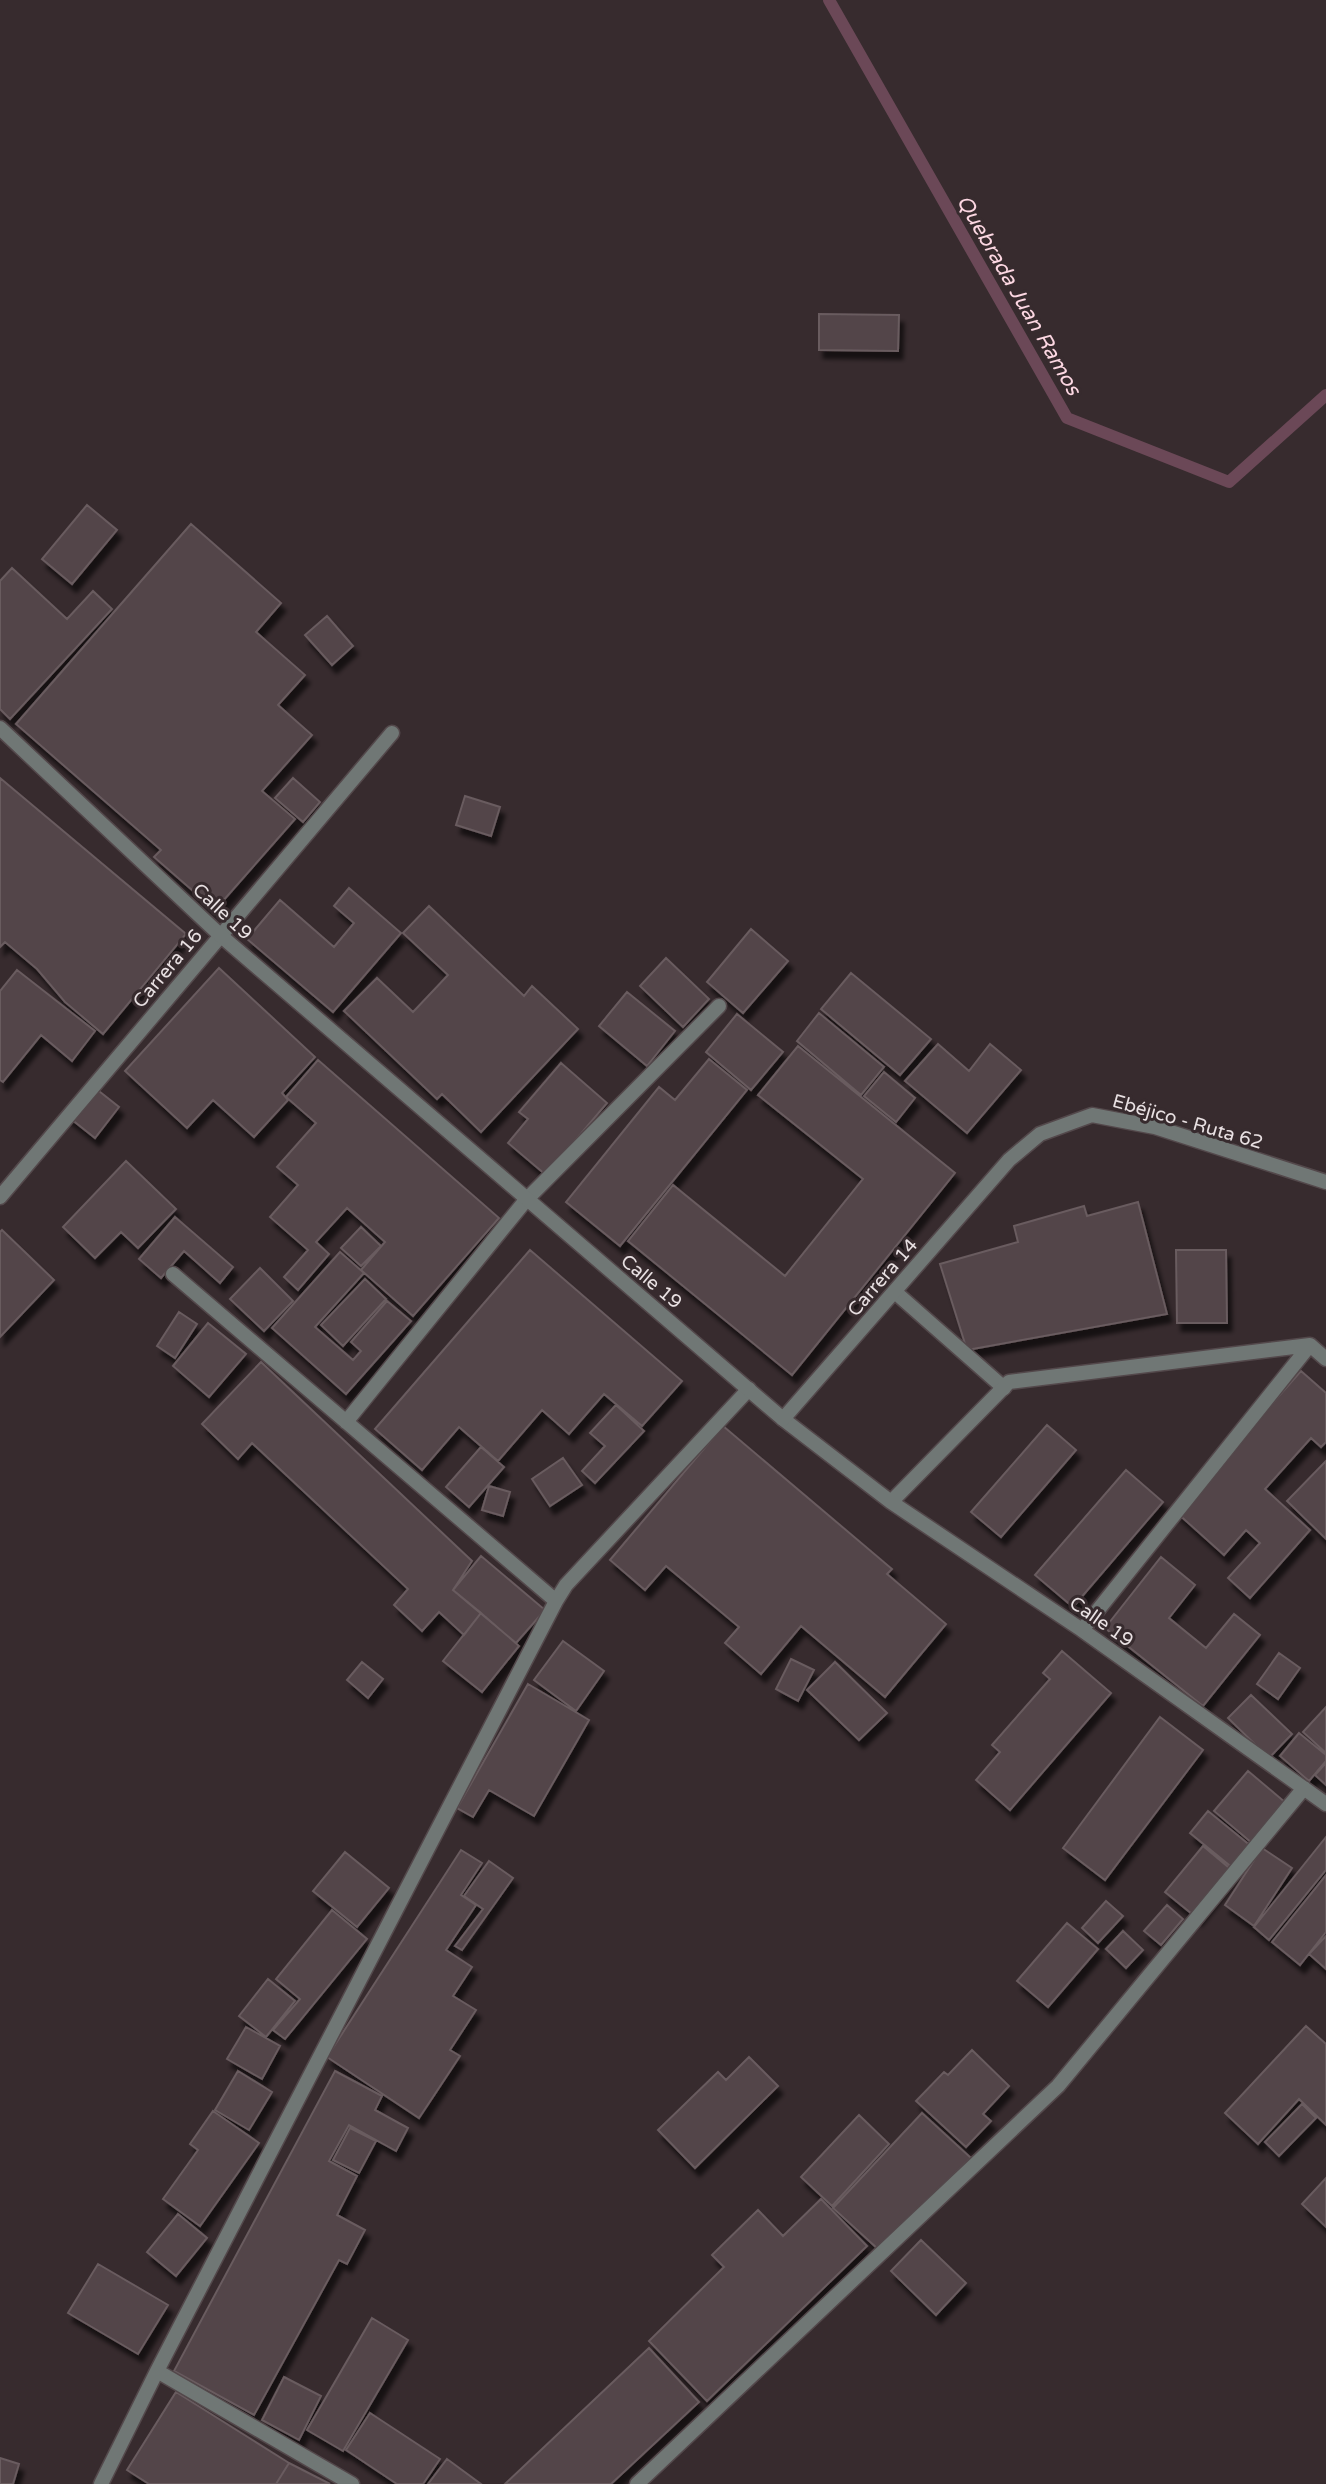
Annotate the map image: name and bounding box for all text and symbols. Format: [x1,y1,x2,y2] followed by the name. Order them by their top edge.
[951,191,1087,401] water label: Quebrada Juan Ramos
[188,879,256,945] street label: Calle 19
[129,925,207,1012] street label: Carrera 16
[1110,1090,1265,1154] street label: Ebéjico - Ruta 62
[843,1234,922,1321] street label: Carrera 14
[616,1250,686,1314] street label: Calle 19
[1065,1592,1138,1652] street label: Calle 19

